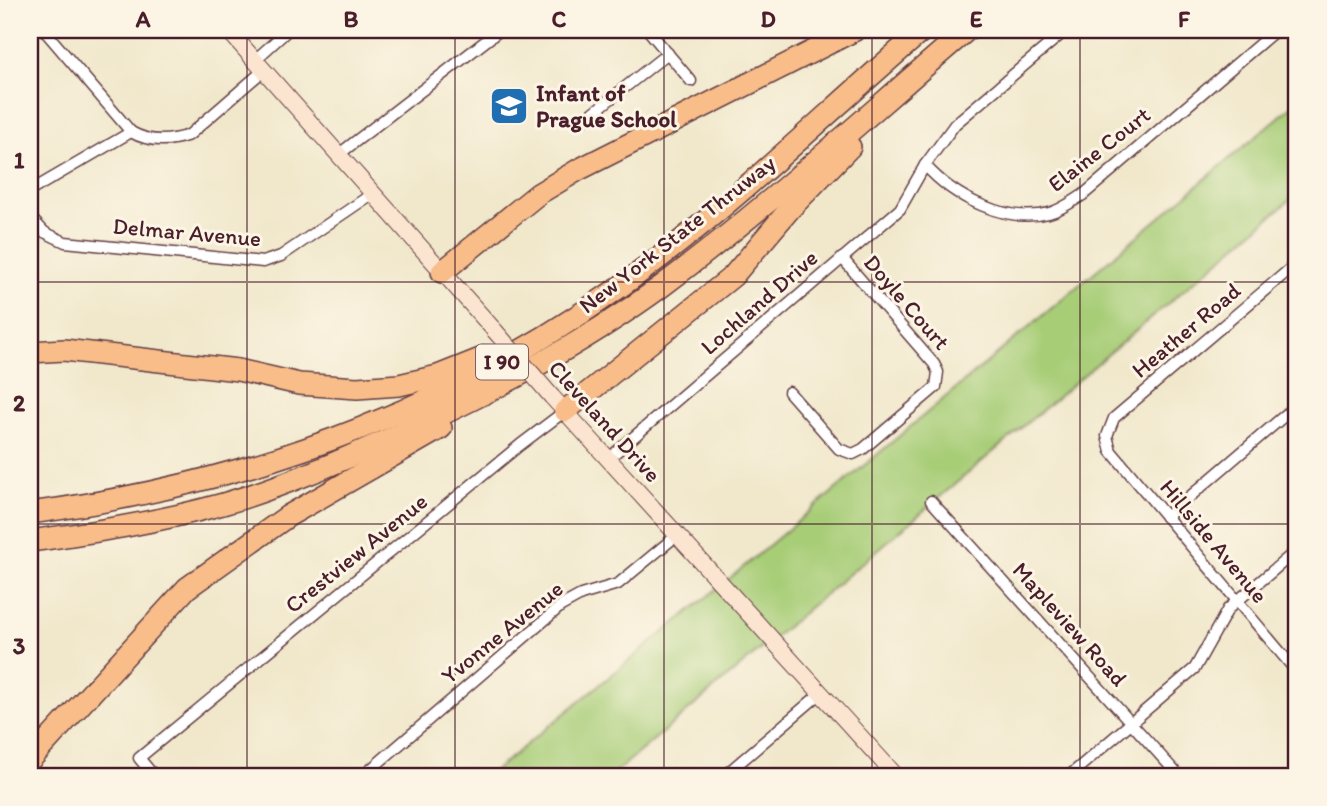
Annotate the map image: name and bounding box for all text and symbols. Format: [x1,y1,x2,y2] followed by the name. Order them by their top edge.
[135,5,151,33] text: A
[344,5,359,33] text: B
[552,5,567,33] text: C
[760,5,776,33] text: D
[970,5,983,33] text: E
[1178,5,1191,33] text: F
[536,79,677,133] place label: Infant of Prague School
[488,85,530,127] school or university icon: Infant of Prague School
[1042,100,1156,198] street label: Elaine Court
[14,146,25,174] text: 1
[573,149,781,319] street label: New York State Thruway
[112,212,262,252] street label: Delmar Avenue
[695,244,823,360] street label: Lochland Drive
[858,249,956,355] street label: Doyle Court
[1126,276,1246,384] street label: Heather Road
[476,344,528,380] road number: I 90
[543,354,667,488] street label: Cleveland Drive
[13,389,26,417] text: 2
[1154,473,1274,609] street label: Hillside Avenue
[279,487,433,619] street label: Crestview Avenue
[1007,556,1133,692] street label: Mapleview Road
[435,574,569,690] street label: Yvonne Avenue
[13,632,26,660] text: 3

